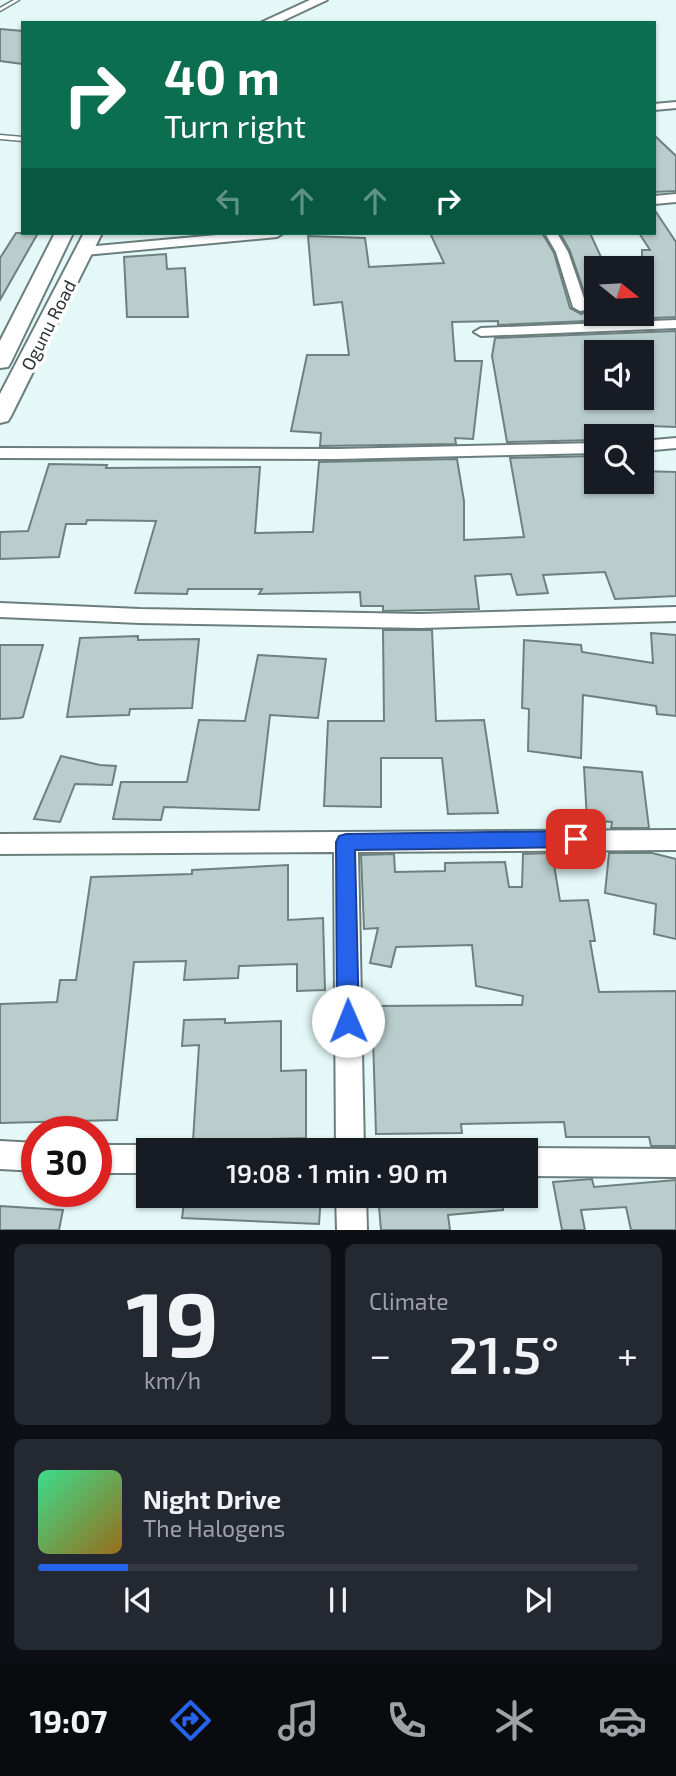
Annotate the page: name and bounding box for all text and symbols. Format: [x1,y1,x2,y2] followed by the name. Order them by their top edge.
[164,46,280,105] text: 40 m
[49,49,140,140] icon: right
[164,106,306,144] text: Turn right
[210,182,248,220] icon: left
[283,182,321,220] icon: ahead
[356,182,394,220] icon: ahead
[429,182,467,220] icon: right
[584,256,654,326] north arrow
[584,256,654,494] map controls
[16,276,80,374] street label: Ogunu Road
[584,340,654,410] button: sound
[584,424,654,494] button: search
[546,809,606,869] pin
[557,820,595,858] icon: arrive
[311,984,385,1058] position arrow
[21,1116,112,1207] speed limit sign: 30
[226,1157,448,1188] text: 19:08 · 1 min · 90 m
[126,1266,219,1375] text: 19
[369,1287,449,1315] text: Climate
[449,1322,559,1384] text: 21.5°
[369,1331,391,1377] text: −
[617,1331,638,1377] text: +
[144,1366,201,1394] text: km/h
[143,1483,281,1514] text: Night Drive
[143,1514,285,1542] text: The Halogens
[119,1581,157,1619] icon: previous
[319,1581,357,1619] icon: pause
[519,1581,557,1619] icon: next
[166,1696,215,1745] icon: directions
[274,1696,323,1745] icon: music
[382,1696,431,1745] icon: phone
[490,1696,539,1745] icon: climate
[598,1696,647,1745] icon: car
[29,1701,107,1739] text: 19:07

